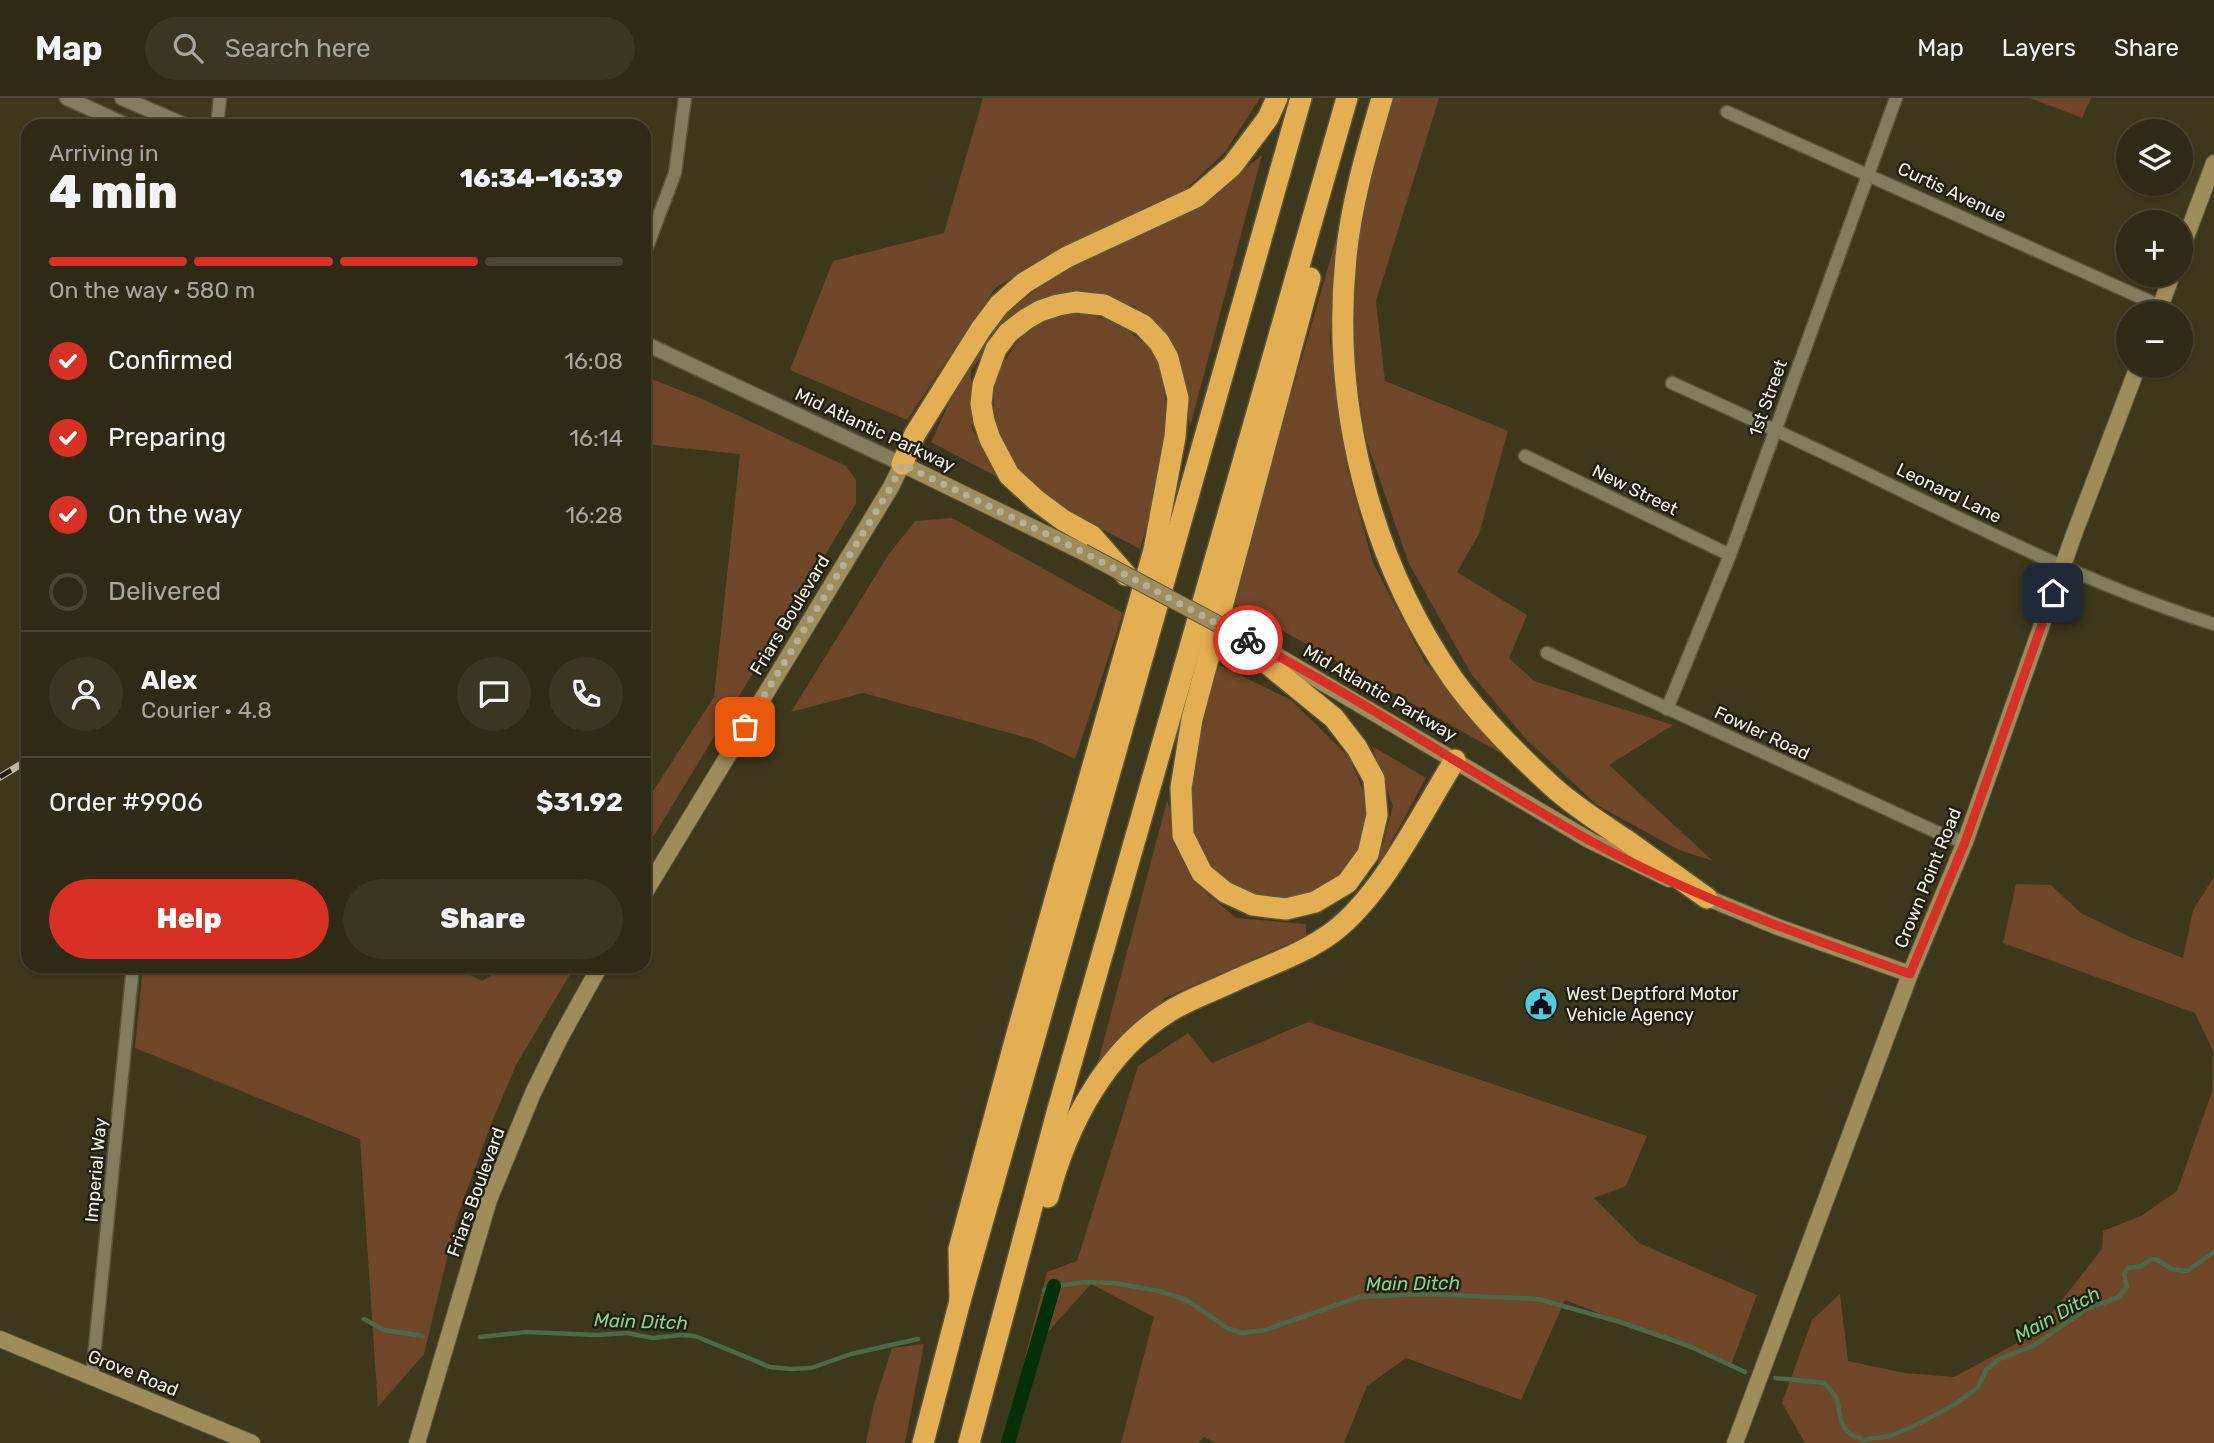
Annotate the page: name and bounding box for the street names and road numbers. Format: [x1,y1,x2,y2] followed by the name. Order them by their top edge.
[1894,157,2010,227] street label: Curtis Avenue
[1744,356,1792,440] street label: 1st Street
[791,383,959,477] street label: Mid Atlantic Parkway
[1893,458,2005,528] street label: Leonard Lane
[1588,460,1682,520] street label: New Street
[746,551,834,679] street label: Friars Boulevard
[1299,640,1461,746] street label: Mid Atlantic Parkway
[1711,701,1813,765] street label: Fowler Road
[1890,805,1966,951] street label: Crown Point Road
[80,1117,112,1223] street label: Imperial Way
[442,1124,510,1260] street label: Friars Boulevard
[85,1345,181,1401] street label: Grove Road

